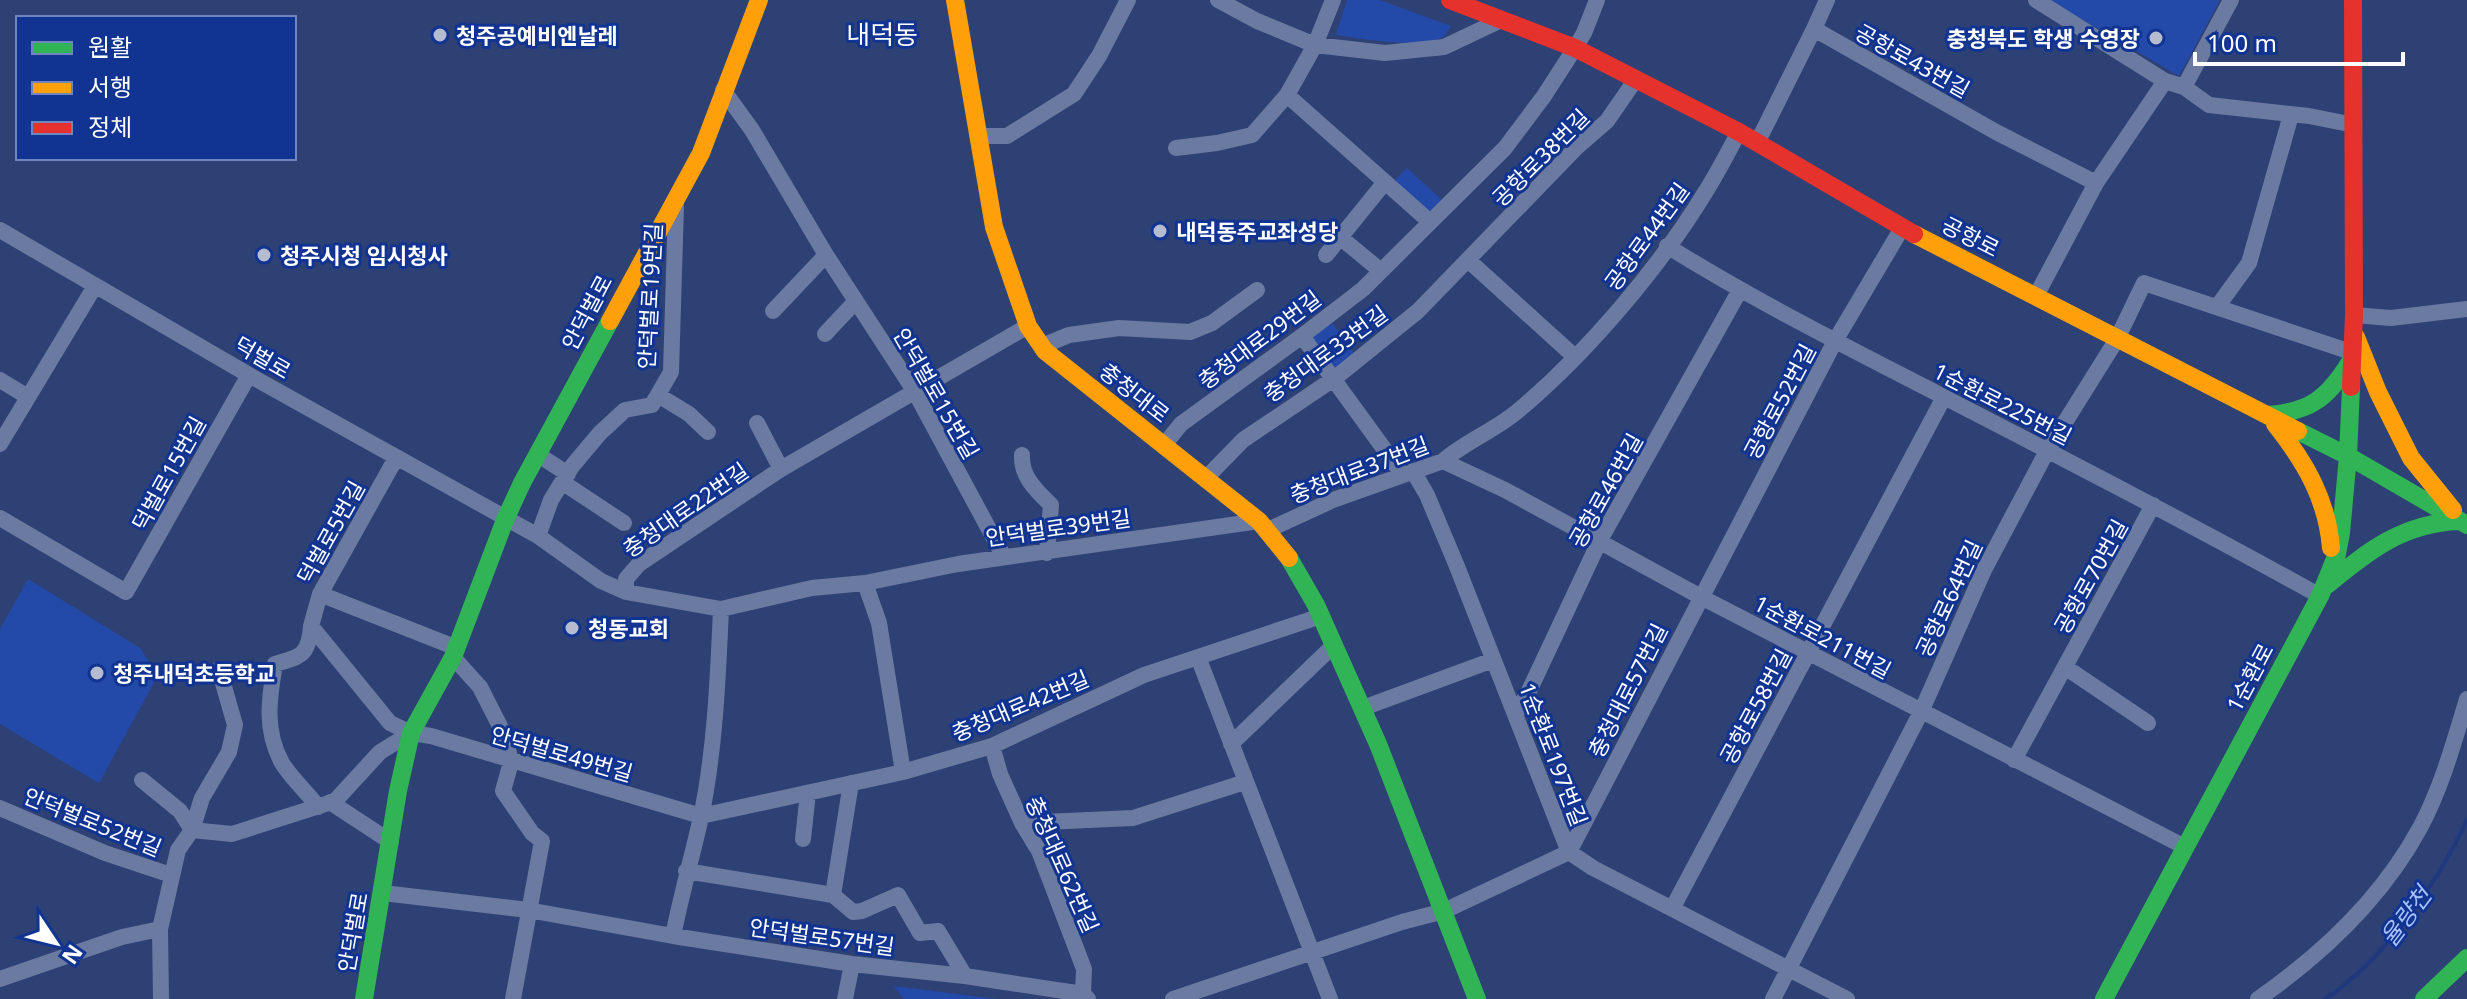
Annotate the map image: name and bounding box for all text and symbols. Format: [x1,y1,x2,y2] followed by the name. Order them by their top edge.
[16,16,296,160] legend
[846,16,918,52] district label: 내덕동
[1850,16,1976,104] street label: 공항로43번길
[2195,16,2403,66] scale bar
[456,20,618,50] place label: 청주공예비엔날레
[1946,23,2140,53] place label: 충청북도 학생 수영장
[431,26,449,44] marker: 청주공예비엔날레
[2207,26,2277,59] text: 100 m
[2147,29,2165,47] marker: 충청북도 학생 수영장
[88,30,132,63] text: 원활
[88,70,132,103] text: 서행
[1485,102,1595,212] street label: 공항로38번길
[88,110,132,143] text: 정체
[1597,176,1695,296] street label: 공항로44번길
[1937,209,2005,263] street label: 공항로
[1176,216,1338,246] place label: 내덕동주교좌성당
[630,222,668,370] street label: 안덕벌로19번길
[1151,222,1169,240] marker: 내덕동주교좌성당
[280,240,448,270] place label: 청주시청 임시청사
[255,246,273,264] marker: 청주시청 임시청사
[554,269,618,355] street label: 안덕벌로
[1191,283,1327,395] street label: 충청대로29번길
[1257,298,1393,408] street label: 충청대로33번길
[887,322,987,464] street label: 안덕벌로15번길
[229,329,297,385] street label: 덕벌로
[1736,338,1822,464] street label: 공항로52번길
[1094,355,1176,429] street label: 충청대로
[1929,355,2077,451] street label: 1순환로225번길
[124,410,212,536] street label: 덕벌로15번길
[1561,427,1649,553] street label: 공항로46번길
[1285,429,1433,509] street label: 충청대로37번길
[616,455,754,563] street label: 충청대로22번길
[289,475,371,589] street label: 덕벌로5번길
[983,502,1133,552] street label: 안덕벌로39번길
[2046,513,2134,639] street label: 공항로70번길
[1908,534,1988,662] street label: 공항로64번길
[1749,587,1897,685] street label: 1순환로211번길
[588,613,669,643] place label: 청동교회
[1580,618,1674,762] street label: 충청대로57번길
[563,619,581,637] marker: 청동교회
[2219,638,2279,716] street label: 1순환로
[1712,643,1798,769] street label: 공항로58번길
[113,658,275,688] place label: 청주내덕초등학교
[947,663,1093,747] street label: 충청대로42번길
[88,664,106,682] marker: 청주내덕초등학교
[1513,678,1595,830] street label: 1순환로197번길
[487,718,637,788] street label: 안덕벌로49번길
[19,780,167,862] street label: 안덕벌로52번길
[1019,791,1107,937] street label: 충청대로62번길
[2372,877,2440,952] water label: 율량천
[330,890,374,974] street label: 안덕벌로
[16,903,96,983] north arrow
[747,911,897,961] street label: 안덕벌로57번길
[56,939,91,971] text: N

